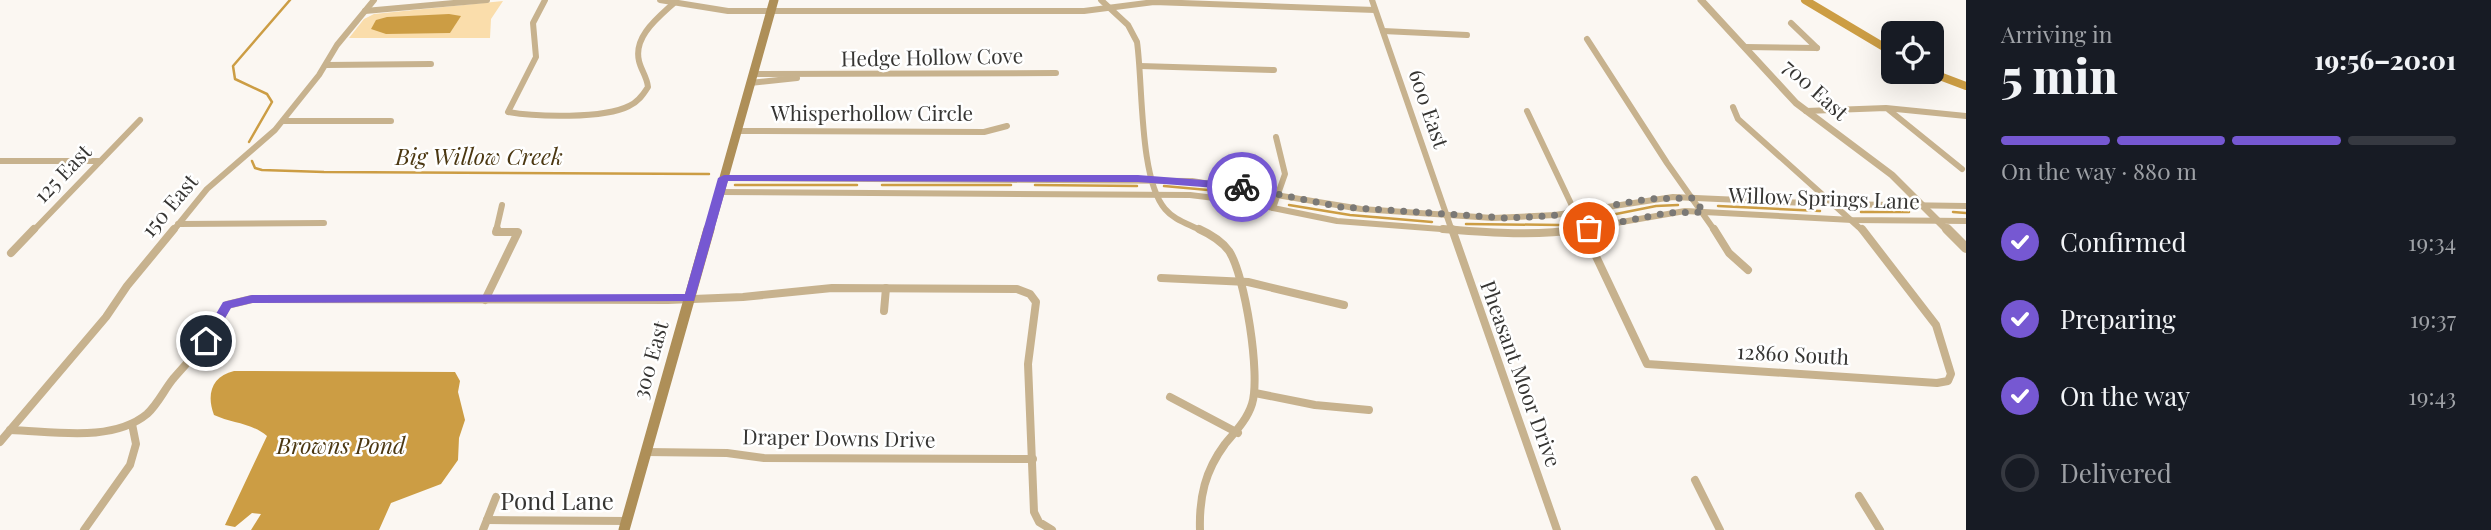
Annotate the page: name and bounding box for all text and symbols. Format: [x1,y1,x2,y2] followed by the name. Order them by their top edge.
[2001,18,2113,49] text: Arriving in
[1881,21,1944,84] map controls
[1881,21,1944,84] button: locate
[841,40,1023,72] street label: Hedge Hollow Cove
[2314,42,2456,77] text: 19:56–20:01
[2001,44,2118,106] text: 5 min
[1778,52,1855,126] street label: 700 East
[1403,65,1457,152] street label: 600 East
[770,98,973,126] street label: Whisperhollow Circle
[27,137,97,208] street label: 125 East
[394,140,563,171] water label: Big Willow Creek
[1207,152,1277,222] courier
[2001,155,2197,186] text: On the way · 880 m
[134,167,203,242] street label: 150 East
[1223,168,1261,206] icon: bike
[1727,180,1920,214] street label: Willow Springs Lane
[1559,198,1619,258] pin
[1570,209,1608,247] icon: bag
[2001,223,2039,261] icon: check
[2060,224,2187,259] text: Confirmed
[2408,226,2456,257] text: 19:34
[1475,276,1569,471] street label: Pheasant Moor Drive
[2001,300,2039,338] icon: check
[2060,301,2176,336] text: Preparing
[2410,303,2456,334] text: 19:37
[176,311,236,371] pin
[625,317,674,402] street label: 300 East
[187,322,225,360] icon: home
[1736,336,1851,370] street label: 12860 South
[2001,377,2039,415] icon: check
[2060,378,2190,413] text: On the way
[2408,380,2456,411] text: 19:43
[742,421,936,453] street label: Draper Downs Drive
[275,429,406,460] water label: Browns Pond
[2060,455,2172,490] text: Delivered
[500,484,614,516] street label: Pond Lane

